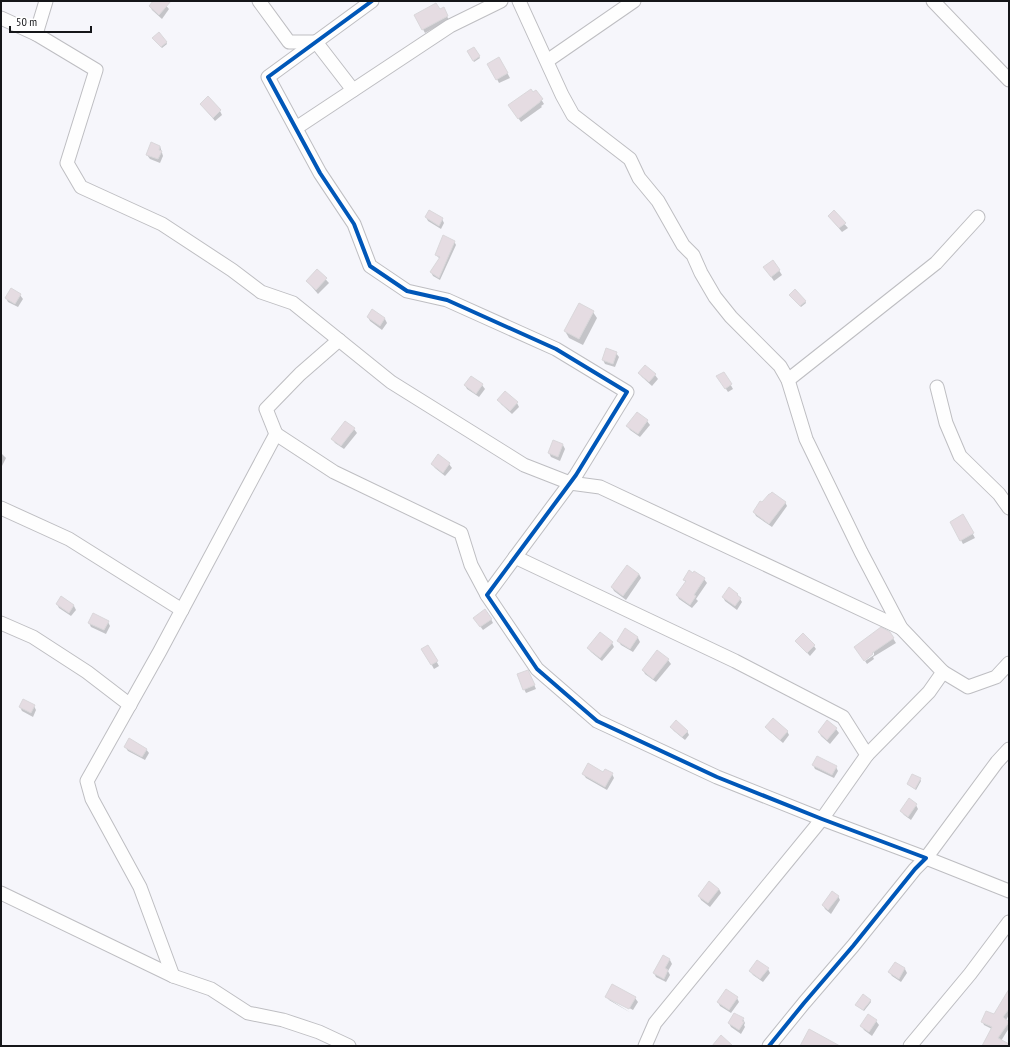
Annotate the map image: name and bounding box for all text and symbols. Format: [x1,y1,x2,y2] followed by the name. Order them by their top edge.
[10,8,91,34] scale bar
[16,14,37,29] text: 50 m

